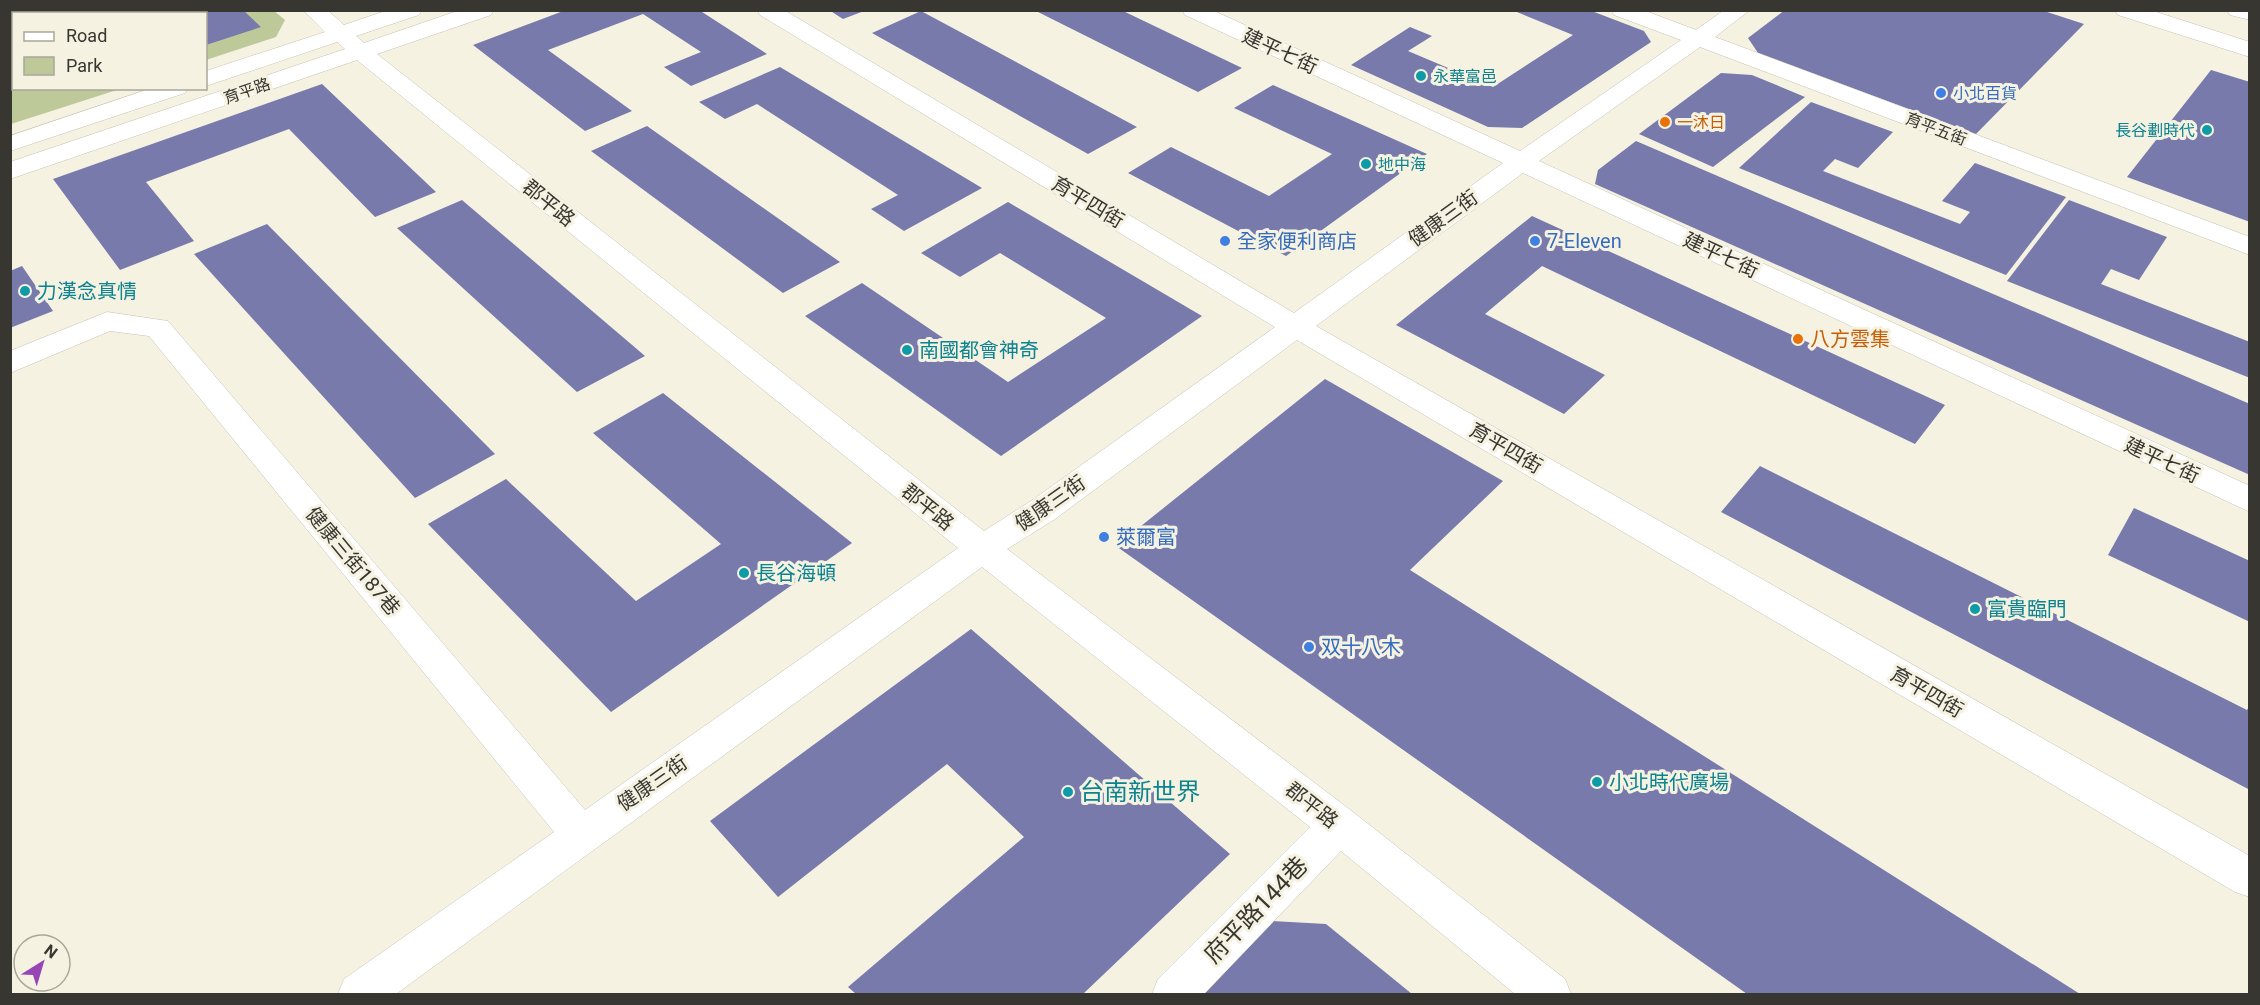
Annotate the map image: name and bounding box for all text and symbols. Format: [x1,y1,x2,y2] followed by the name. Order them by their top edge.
[12,12,207,90] legend
[1239,23,1321,79] street label: 建平七街
[66,25,107,46] text: Road
[66,55,103,76] text: Park
[1433,67,1497,86] place label: 永華富邑
[1414,69,1428,83] marker: 永華富邑
[221,74,273,108] street label: 育平路
[1953,84,2017,103] place label: 小北百貨
[1934,86,1948,100] marker: 小北百貨
[1903,109,1969,149] street label: 育平五街
[1677,113,1725,132] place label: 一沐日
[1658,115,1672,129] marker: 一沐日
[2115,121,2195,140] place label: 長谷劃時代
[2200,123,2214,137] marker: 長谷劃時代
[1378,155,1426,174] place label: 地中海
[1359,157,1373,171] marker: 地中海
[1048,171,1128,233] street label: 育平四街
[518,175,580,231] street label: 郡平路
[1404,185,1482,251] street label: 健康三街
[1680,227,1762,283] street label: 建平七街
[1237,229,1357,253] place label: 全家便利商店
[1547,229,1622,253] place label: 7-Eleven
[1218,234,1232,248] marker: 全家便利商店
[1528,234,1542,248] marker: 7-Eleven
[37,279,137,303] place label: 力漢念真情
[18,284,32,298] marker: 力漢念真情
[1810,327,1890,351] place label: 八方雲集
[1791,332,1805,346] marker: 八方雲集
[919,338,1039,362] place label: 南國都會神奇
[900,343,914,357] marker: 南國都會神奇
[1465,418,1547,478] street label: 育平四街
[2121,432,2203,488] street label: 建平七街
[1010,470,1090,536] street label: 健康三街
[897,479,959,535] street label: 郡平路
[301,502,405,620] street label: 健康三街187巷
[1116,525,1176,549] place label: 萊爾富
[1097,530,1111,544] marker: 萊爾富
[756,561,836,585] place label: 長谷海頓
[737,566,751,580] marker: 長谷海頓
[1987,597,2067,621] place label: 富貴臨門
[1968,602,1982,616] marker: 富貴臨門
[1321,635,1401,659] place label: 双十八木
[1302,640,1316,654] marker: 双十八木
[1886,662,1968,722] street label: 育平四街
[612,750,692,816] street label: 健康三街
[1609,770,1729,794] place label: 小北時代廣場
[1590,775,1604,789] marker: 小北時代廣場
[1281,777,1343,833] street label: 郡平路
[1080,778,1200,806] place label: 台南新世界
[1061,785,1075,799] marker: 台南新世界
[1199,851,1313,969] street label: 府平路144巷
[12,933,72,993] north arrow
[40,940,61,962] text: N

